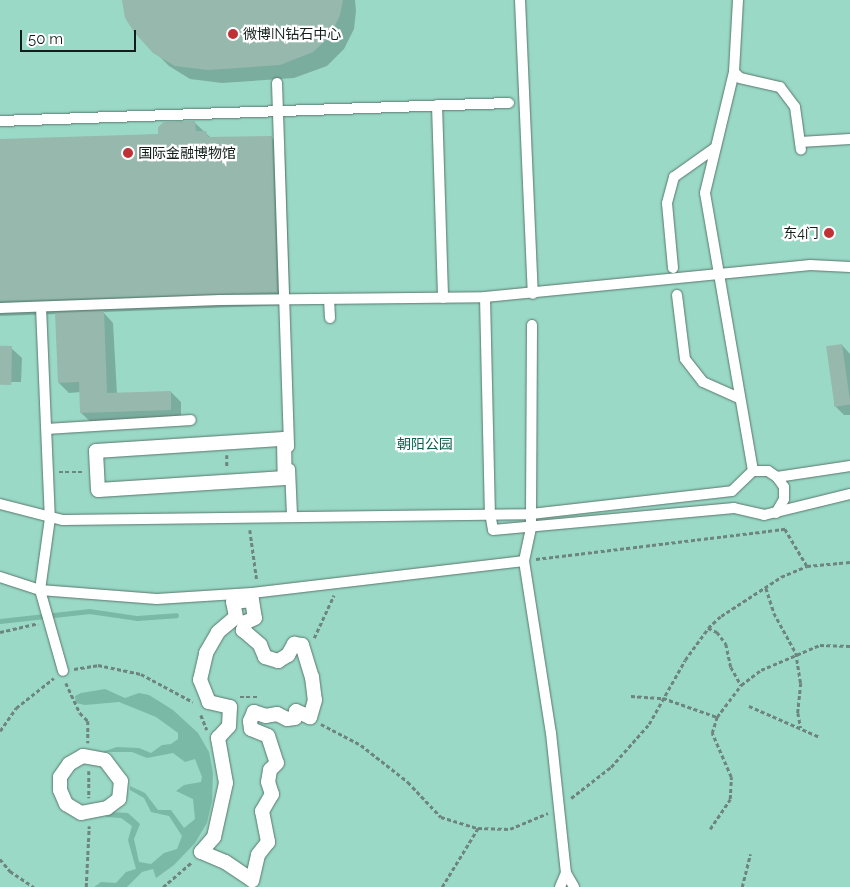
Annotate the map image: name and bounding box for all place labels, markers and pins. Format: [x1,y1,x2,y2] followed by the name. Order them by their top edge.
[243,26,341,42] place label: 微博IN钻石中心
[227,28,239,40] marker: 微博IN钻石中心
[138,145,236,161] place label: 国际金融博物馆
[122,147,134,159] marker: 国际金融博物馆
[783,225,819,241] place label: 东4门
[823,227,835,239] marker: 东4门

